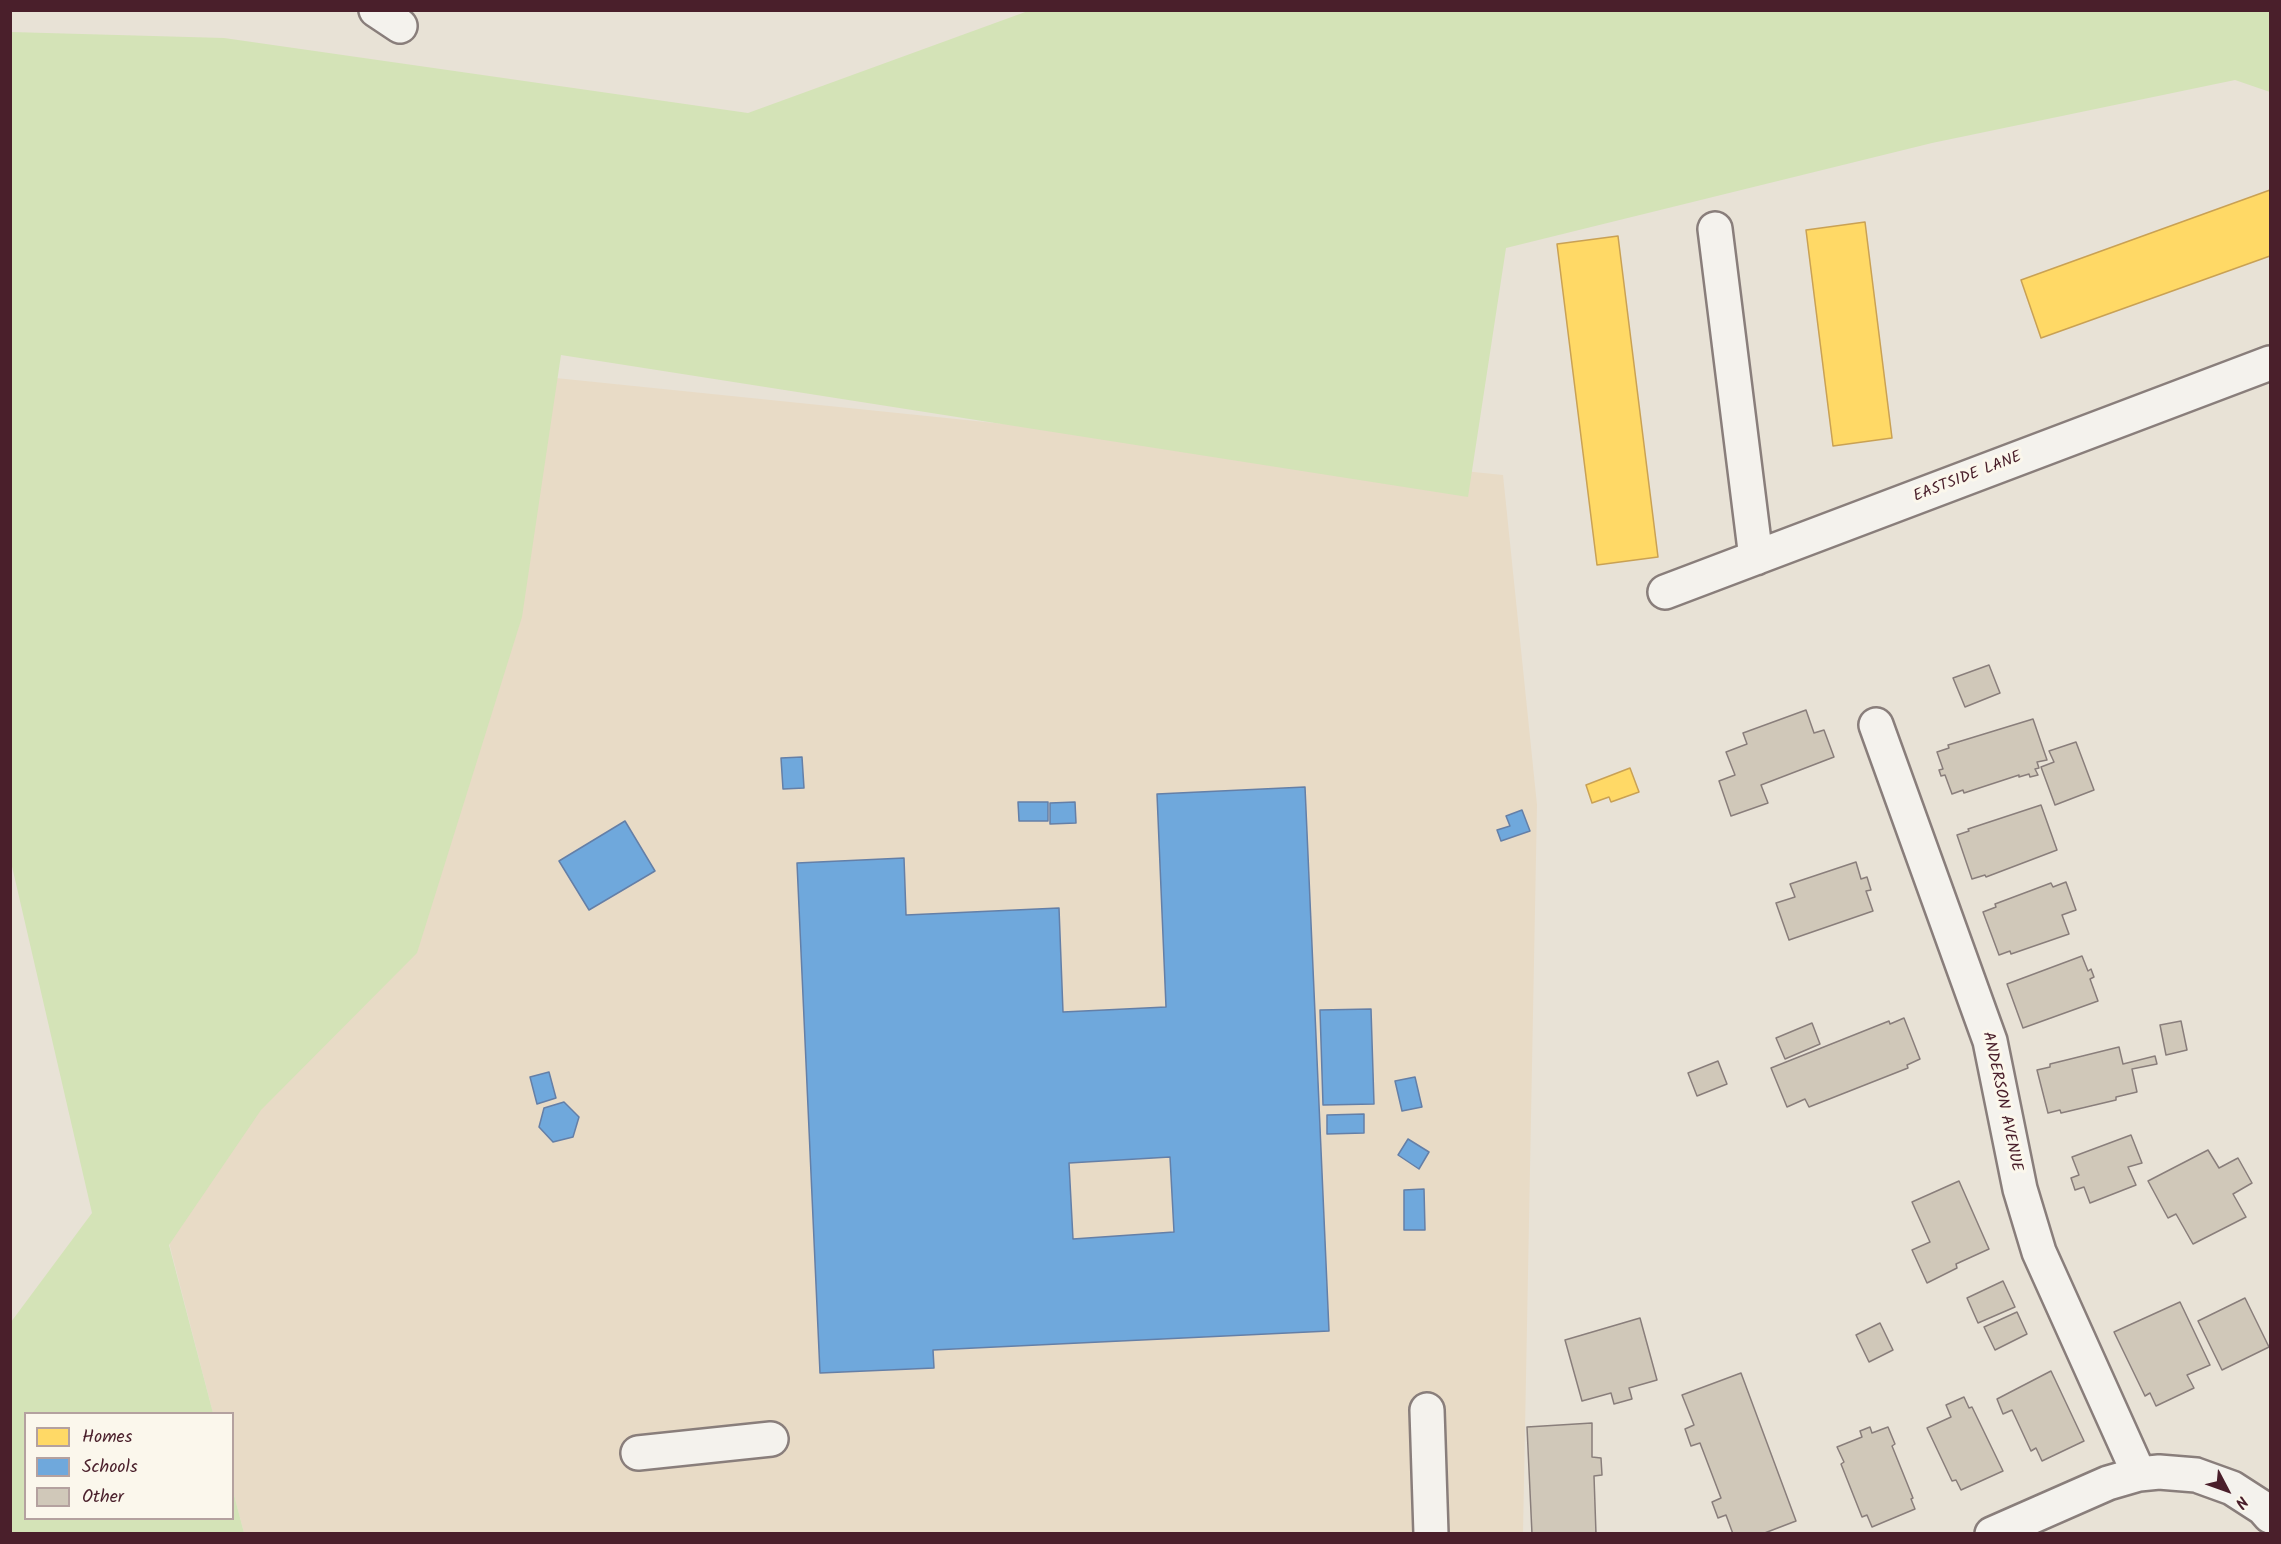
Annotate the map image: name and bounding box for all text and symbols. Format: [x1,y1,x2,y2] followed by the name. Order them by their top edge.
[1911,449,2025,507] street label: EASTSIDE LANE
[1977,1030,2025,1174] street label: ANDERSON AVENUE
[24,1412,234,1520] legend
[82,1423,132,1452] text: Homes
[82,1453,138,1482] text: Schools
[2197,1460,2257,1520] north arrow
[82,1483,124,1512] text: Other
[2228,1490,2254,1514] text: N

